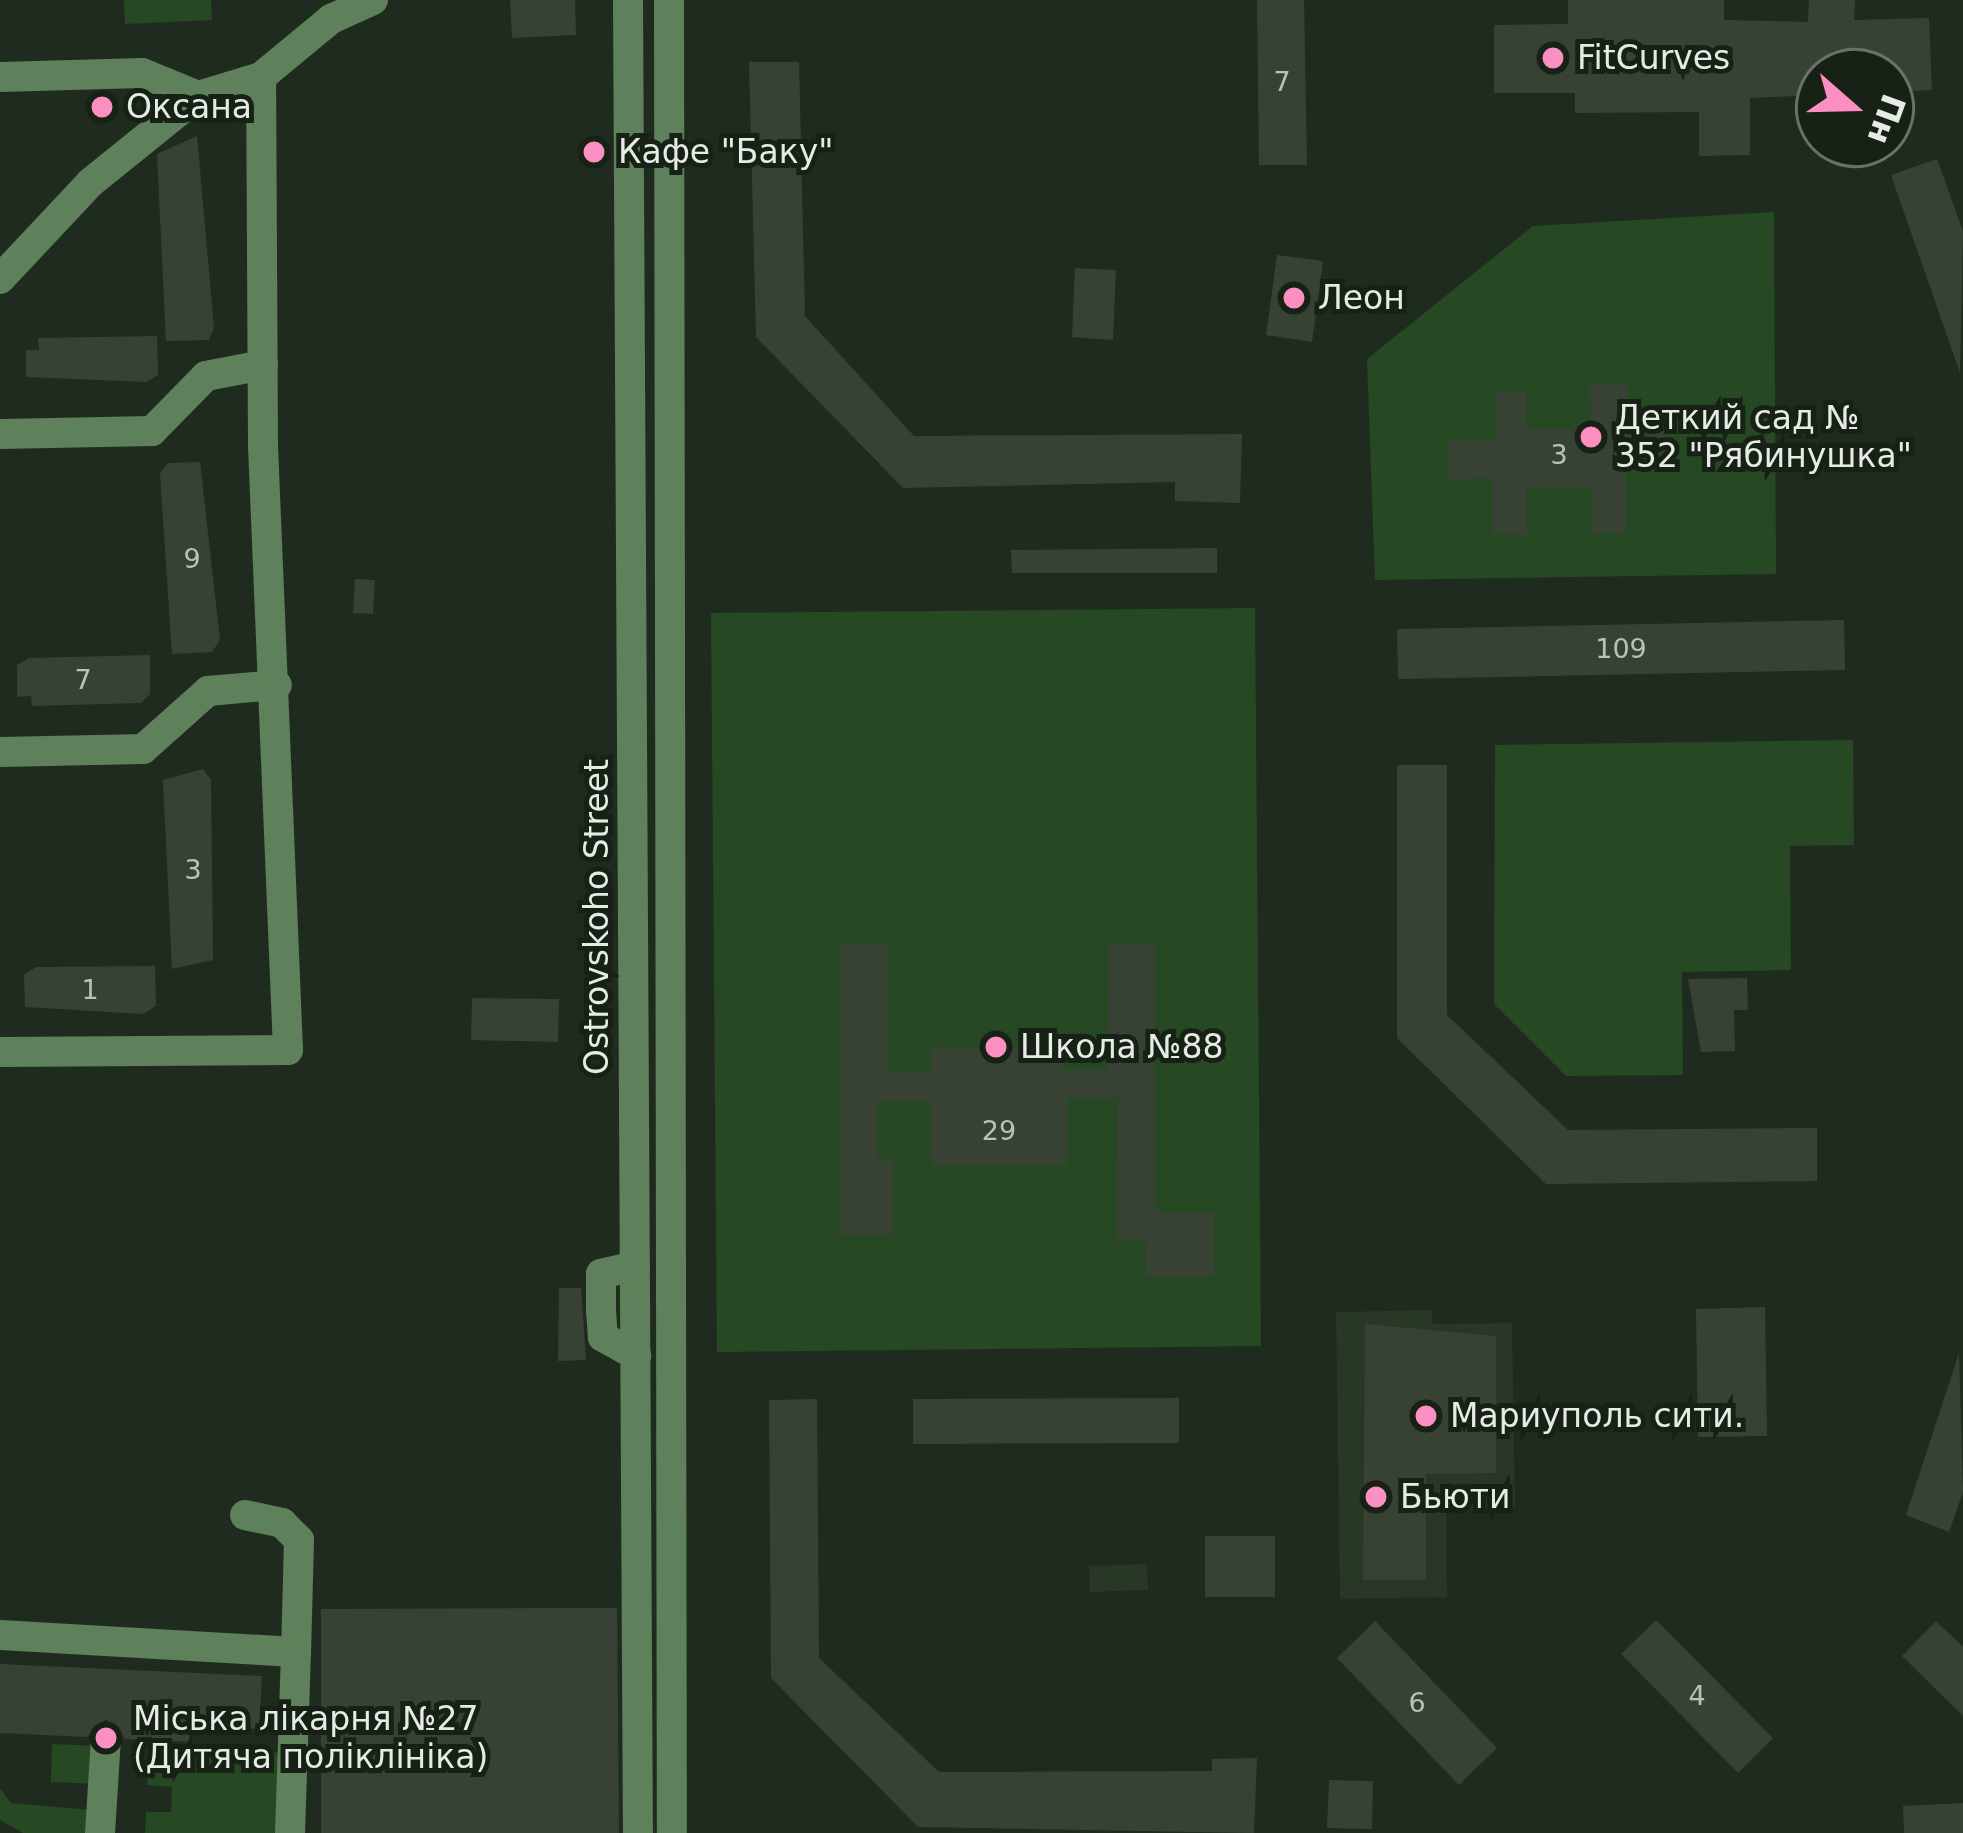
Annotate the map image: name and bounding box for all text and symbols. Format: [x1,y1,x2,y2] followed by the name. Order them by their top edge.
[1577,38,1730,78] place label: FitCurves
[1540,45,1566,71] marker: FitCurves
[1795,48,1915,168] north arrow
[1273,66,1291,98] house number: 7
[126,87,252,127] place label: Оксана
[1860,89,1913,150] text: Пн
[89,94,115,120] marker: Оксана
[618,132,833,172] place label: Кафе "Баку"
[581,139,607,165] marker: Кафе "Баку"
[1318,278,1405,318] place label: Леон
[1281,285,1307,311] marker: Леон
[1615,398,1912,476] place label: Деткий сад № 352 "Рябинушка"
[1578,424,1604,450] marker: Деткий сад № 352 "Рябинушка"
[1550,439,1568,471] house number: 3
[183,543,201,575] house number: 9
[1595,633,1647,665] house number: 109
[74,664,92,696] house number: 7
[577,759,617,1075] street label: Ostrovskoho Street
[184,854,202,886] house number: 3
[81,974,99,1006] house number: 1
[1020,1027,1224,1067] place label: Школа №88
[983,1034,1009,1060] marker: Школа №88
[982,1115,1016,1147] house number: 29
[1450,1396,1744,1436] place label: Мариуполь сити.
[1413,1403,1439,1429] marker: Мариуполь сити.
[1400,1477,1511,1517] place label: Бьюти
[1363,1484,1389,1510] marker: Бьюти
[1688,1680,1706,1712] house number: 4
[1408,1687,1426,1719] house number: 6
[133,1699,488,1777] place label: Міська лікарня №27 (Дитяча поліклініка)
[90,1722,122,1754] marker: Міська лікарня №27 (Дитяча поліклініка)

